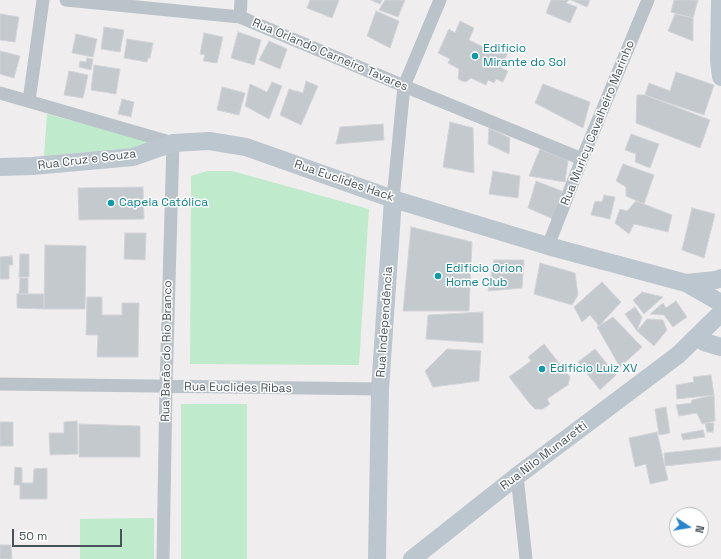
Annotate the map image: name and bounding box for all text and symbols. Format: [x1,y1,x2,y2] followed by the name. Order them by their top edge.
[250,16,410,94] street label: Rua Orlando Carneiro Tavares
[558,38,638,208] street label: Rua Muricy Cavalheiro Marinho
[483,42,566,70] place label: Edifício Mirante do Sol
[470,51,480,61] marker: Edifício Mirante do Sol
[37,147,137,173] street label: Rua Cruz e Souza
[292,157,396,205] street label: Rua Euclides Hack
[119,196,208,210] place label: Capela Católica
[106,198,116,208] marker: Capela Católica
[446,262,523,290] place label: Edifício Orion Home Club
[374,266,396,378] street label: Rua Independência
[433,271,443,281] marker: Edifício Orion Home Club
[159,280,175,422] street label: Rua Barão do Rio Branco
[550,362,637,376] place label: Edifício Luiz XV
[537,364,547,374] marker: Edifício Luiz XV
[184,380,292,396] street label: Rua Euclides Ribas
[498,419,590,493] street label: Rua Nilo Munaretti
[669,507,709,547] north arrow
[14,521,124,547] scale bar
[692,524,707,534] text: N
[19,528,47,544] text: 50 m

